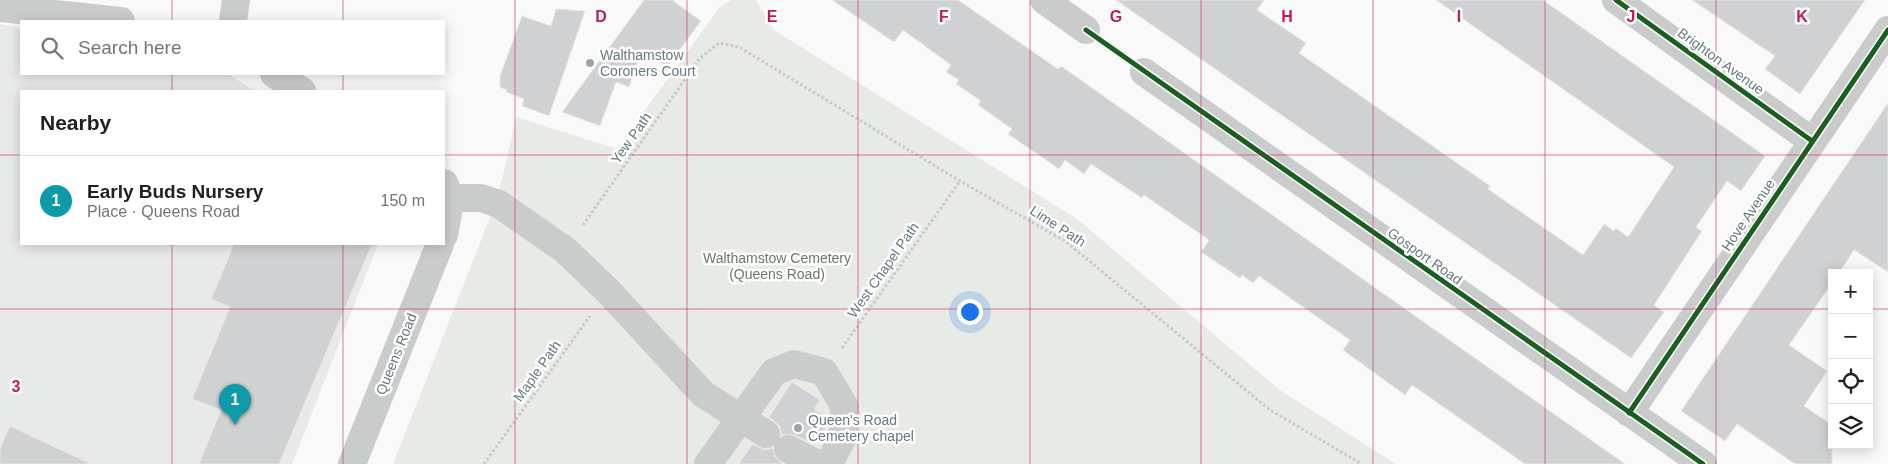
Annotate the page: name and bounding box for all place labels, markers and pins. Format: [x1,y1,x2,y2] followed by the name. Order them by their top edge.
[600,47,696,79] place label: Walthamstow Coroners Court
[584,57,596,69] marker: Walthamstow Coroners Court
[219,384,251,425] pin: 1
[808,412,914,444] place label: Queen's Road Cemetery chapel
[792,422,804,434] marker: Queen's Road Cemetery chapel

